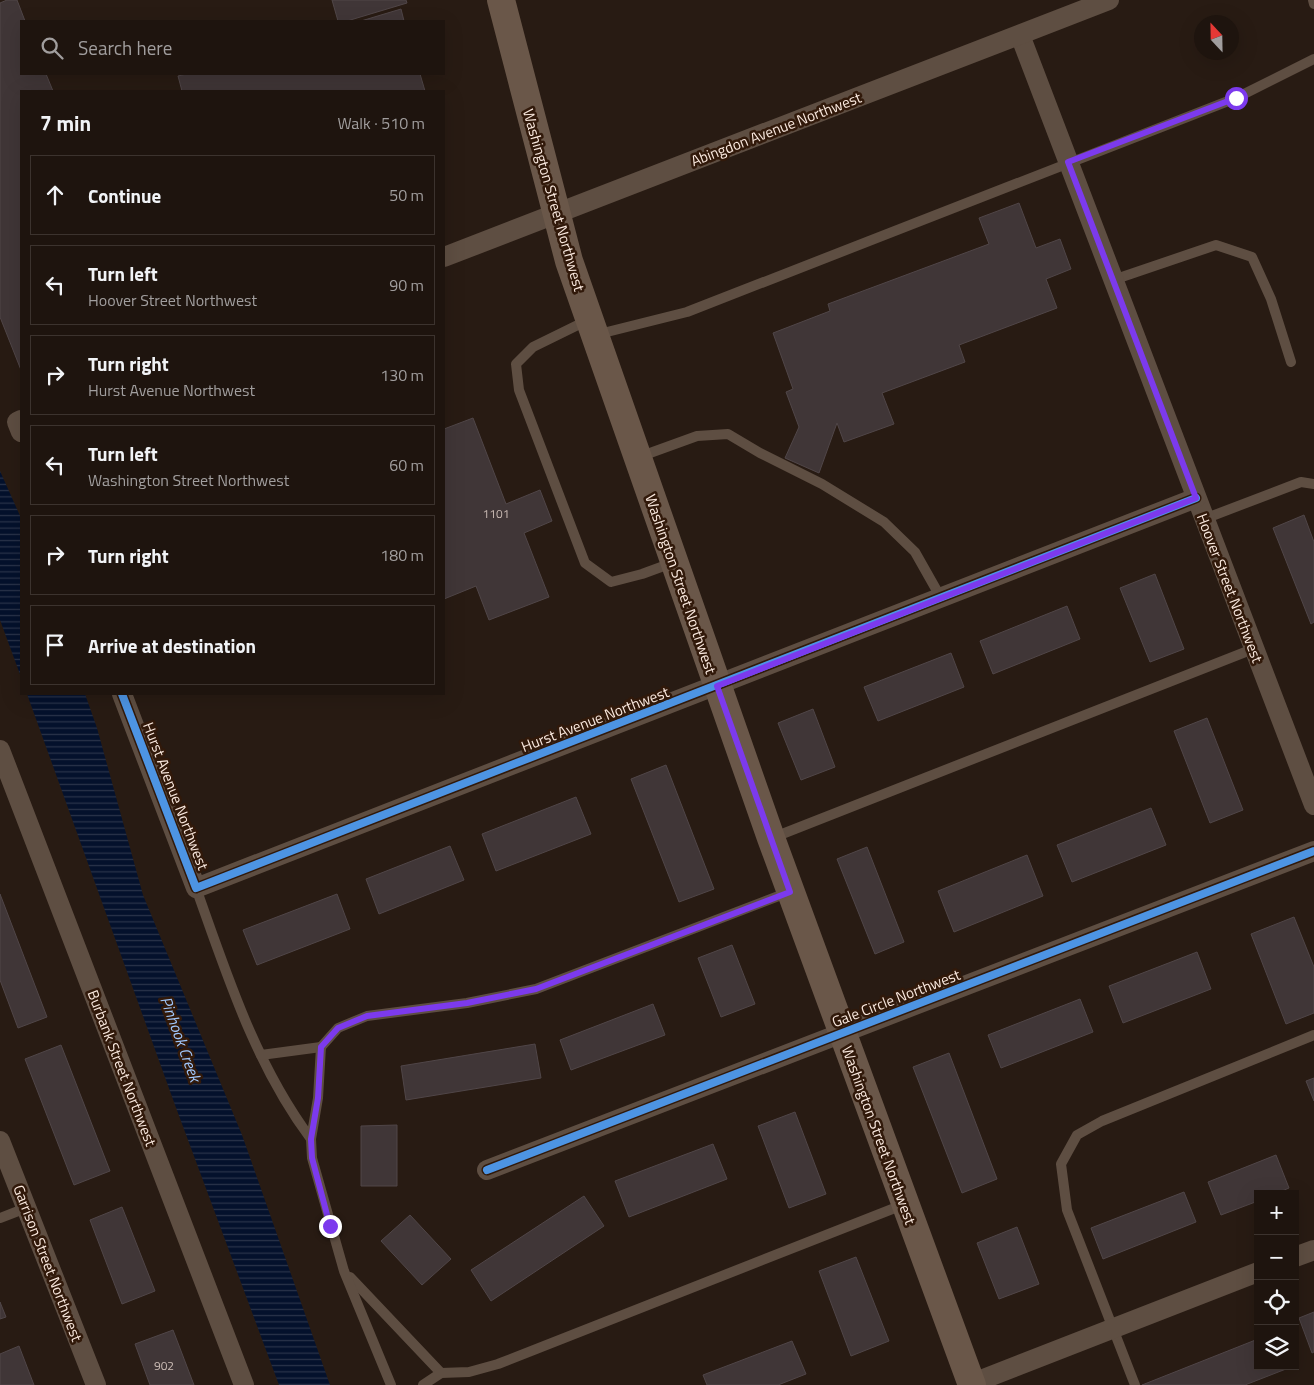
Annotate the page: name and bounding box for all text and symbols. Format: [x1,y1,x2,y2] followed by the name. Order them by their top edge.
[1194,15,1239,60] north arrow
[20,20,445,75] search box
[78,33,172,62] text: Search here
[38,34,66,62] icon: search
[687,86,865,172] street label: Abingdon Avenue Northwest
[1225,87,1248,110] route start
[517,106,591,295] street label: Washington Street Northwest
[40,107,91,139] text: 7 min
[337,111,425,135] text: Walk · 510 m
[41,181,69,209] icon: ahead
[88,181,161,210] text: Continue
[389,183,424,207] text: 50 m
[88,259,158,288] text: Turn left
[41,271,69,299] icon: left
[389,273,424,297] text: 90 m
[88,288,257,312] text: Hoover Street Northwest
[88,349,169,378] text: Turn right
[41,361,69,389] icon: right
[380,363,424,387] text: 130 m
[88,378,255,402] text: Hurst Avenue Northwest
[88,439,158,468] text: Turn left
[41,451,69,479] icon: left
[389,453,424,477] text: 60 m
[88,468,289,492] text: Washington Street Northwest
[639,491,723,678] street label: Washington Street Northwest
[483,504,509,523] house number: 1101
[1191,510,1269,667] street label: Hoover Street Northwest
[41,541,69,569] icon: right
[88,541,169,570] text: Turn right
[380,543,424,567] text: 180 m
[41,631,69,659] icon: arrive
[88,631,256,660] text: Arrive at destination
[518,680,673,758] street label: Hurst Avenue Northwest
[137,719,215,874] street label: Hurst Avenue Northwest
[828,963,964,1033] street label: Gale Circle Northwest
[82,986,163,1150] street label: Burbank Street Northwest
[154,993,208,1087] water label: Pinhook Creek
[836,1042,922,1228] street label: Washington Street Northwest
[7,1181,89,1345] street label: Garrison Street Northwest
[1254,1190,1299,1370] map controls
[1254,1190,1299,1235] button: +
[319,1215,342,1238] route end
[1254,1235,1299,1280] button: −
[1254,1280,1299,1325] button: locate
[1254,1325,1299,1370] button: layers
[154,1356,174,1375] house number: 902

